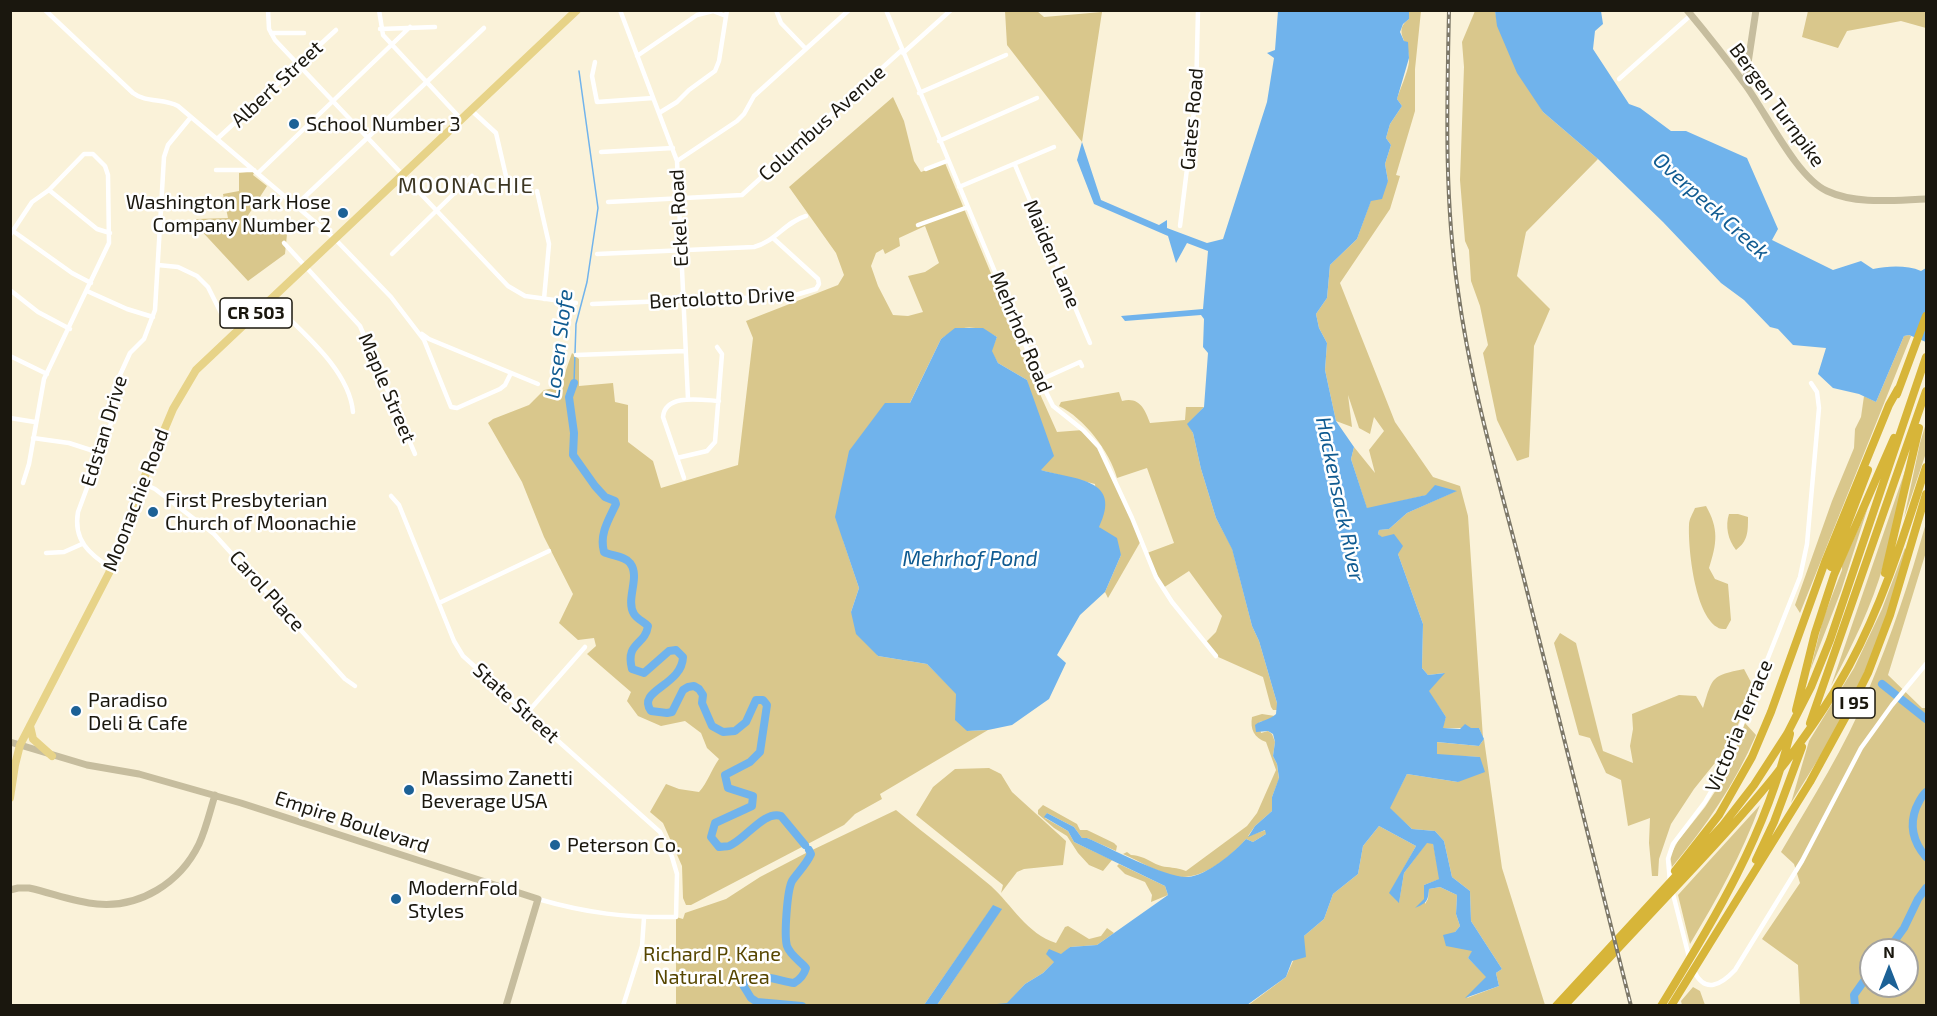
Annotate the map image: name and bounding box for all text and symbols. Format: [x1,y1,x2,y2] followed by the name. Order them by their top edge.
[226,36,328,132] street label: Albert Street
[1724,38,1830,172] street label: Bergen Turnpike
[754,60,890,186] street label: Columbus Avenue
[1176,67,1208,171] street label: Gates Road
[306,112,460,136] place label: School Number 3
[287,117,301,131] marker: School Number 3
[1648,147,1774,265] water label: Overpeck Creek
[664,168,694,268] street label: Eckel Road
[398,173,534,199] district label: MOONACHIE
[126,190,331,237] place label: Washington Park Hose Company Number 2
[1018,196,1086,312] street label: Maiden Lane
[336,206,350,220] marker: Washington Park Hose Company Number 2
[985,268,1057,396] street label: Mehrhof Road
[648,282,796,314] street label: Bertolotto Drive
[540,288,578,400] water label: Losen Slofe
[220,298,292,328] road number: CR 503
[353,330,421,446] street label: Maple Street
[76,373,132,489] street label: Edstan Drive
[1310,414,1370,584] water label: Hackensack River
[98,425,174,575] street label: Moonachie Road
[165,488,356,535] place label: First Presbyterian Church of Moonachie
[146,505,160,519] marker: First Presbyterian Church of Moonachie
[224,545,310,637] street label: Carol Place
[903,546,1037,572] water label: Mehrhof Pond
[1700,656,1778,796] street label: Victoria Terrace
[468,658,564,748] street label: State Street
[88,688,188,735] place label: Paradiso Deli & Cafe
[1833,688,1875,718] road number: I 95
[69,704,83,718] marker: Paradiso Deli & Cafe
[421,766,573,813] place label: Massimo Zanetti Beverage USA
[402,783,416,797] marker: Massimo Zanetti Beverage USA
[272,786,432,858] street label: Empire Boulevard
[567,833,681,857] place label: Peterson Co.
[548,838,562,852] marker: Peterson Co.
[408,876,518,923] place label: ModernFold Styles
[389,892,403,906] marker: ModernFold Styles
[1859,938,1919,998] north arrow
[643,942,781,989] park label: Richard P. Kane Natural Area
[1883,942,1895,961] text: N

